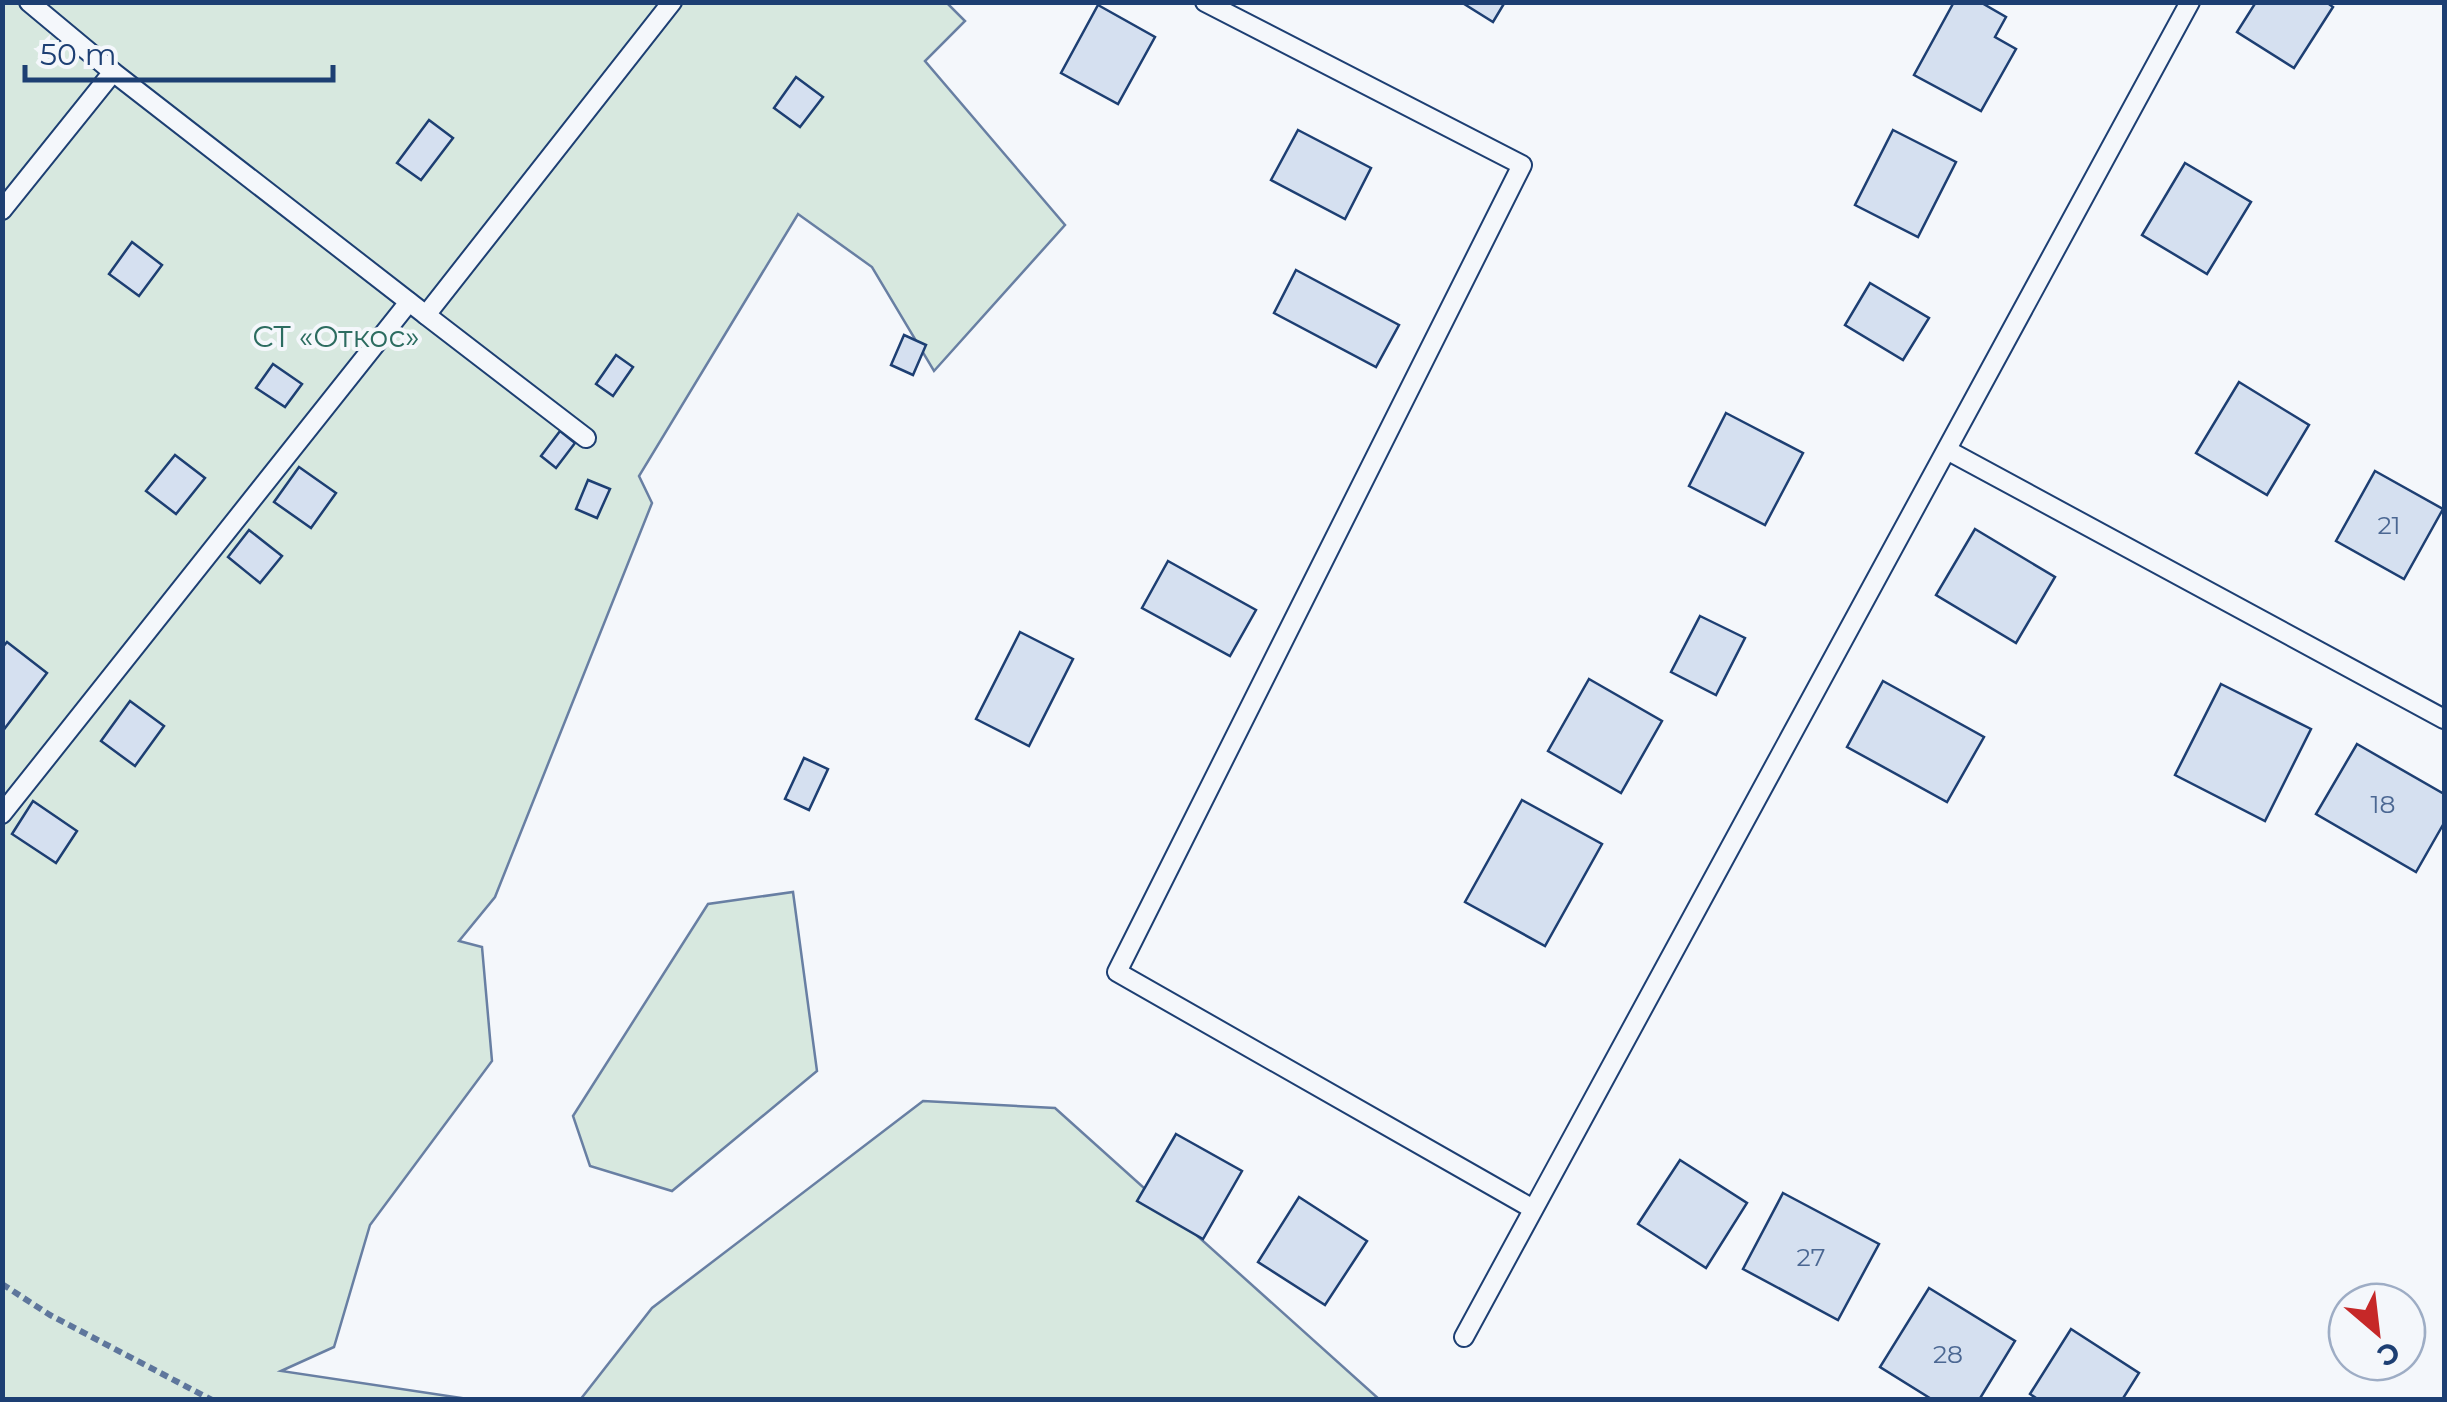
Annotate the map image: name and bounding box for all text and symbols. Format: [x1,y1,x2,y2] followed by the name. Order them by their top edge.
[25,20,332,82] scale bar
[40,36,117,73] text: 50 m
[252,318,420,355] park label: СТ «Откос»
[2377,510,2401,540] house number: 21
[2371,789,2395,819] house number: 18
[1797,1242,1825,1272] house number: 27
[2327,1282,2427,1382] north arrow
[2372,1334,2406,1374] text: С
[1933,1339,1963,1369] house number: 28

